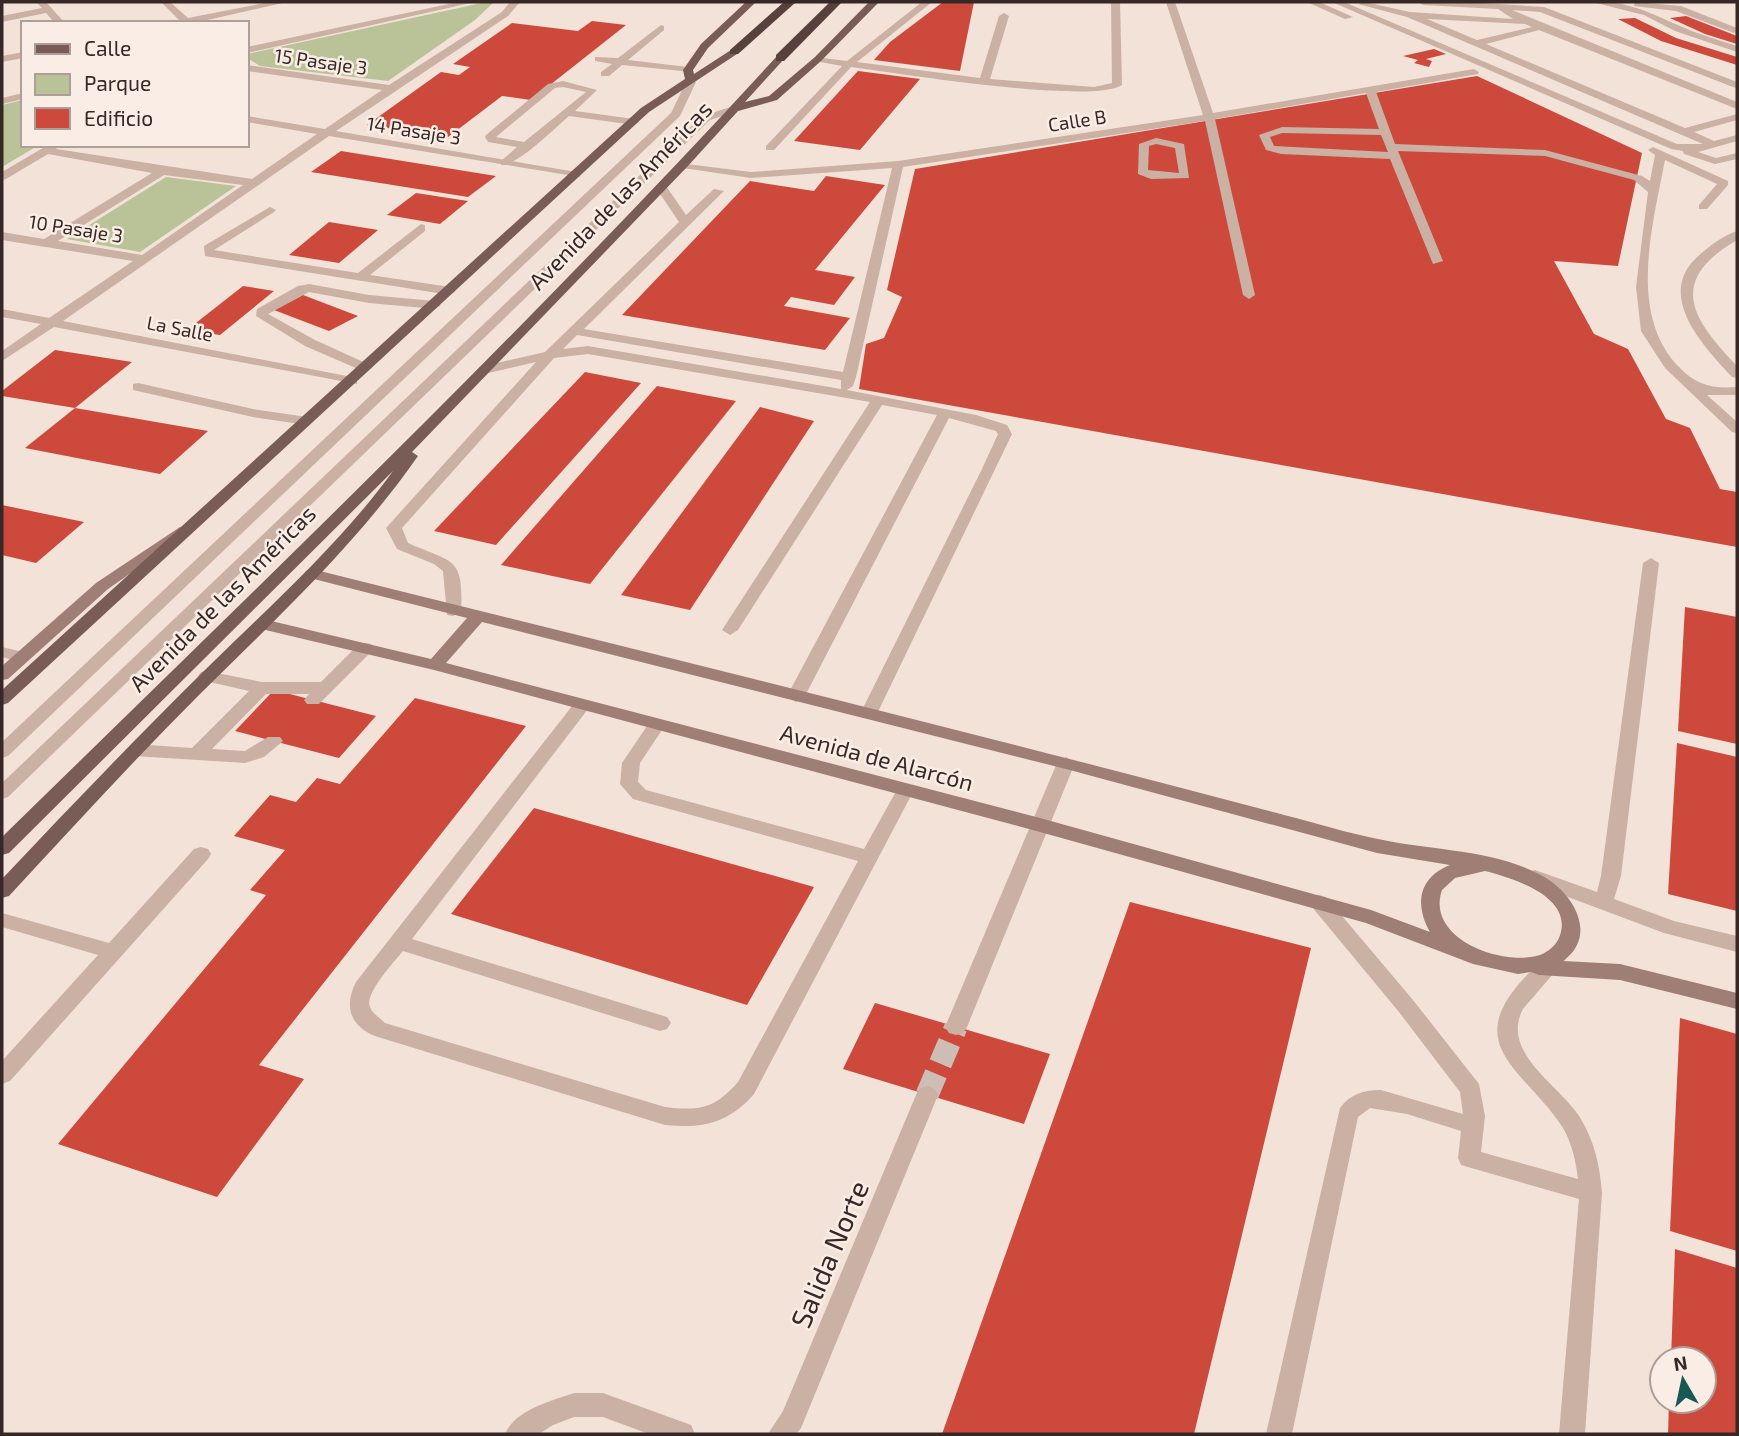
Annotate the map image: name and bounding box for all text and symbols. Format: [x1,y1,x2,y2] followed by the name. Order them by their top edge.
[21,21,248,147] legend
[84,35,131,60] text: Calle
[273,43,369,79] street label: 15 Pasaje 3
[84,70,151,95] text: Parque
[522,95,718,295] street label: Avenida de las Américas
[1046,104,1108,136] street label: Calle B
[84,105,153,130] text: Edificio
[365,111,463,149] street label: 14 Pasaje 3
[27,209,125,247] street label: 10 Pasaje 3
[145,310,215,346] street label: La Salle
[123,499,321,697] street label: Avenida de las Américas
[777,718,977,796] street label: Avenida de Alarcón
[783,1175,875,1333] street label: Salida Norte
[1648,1345,1718,1415] north arrow
[1672,1350,1689,1375] text: N

